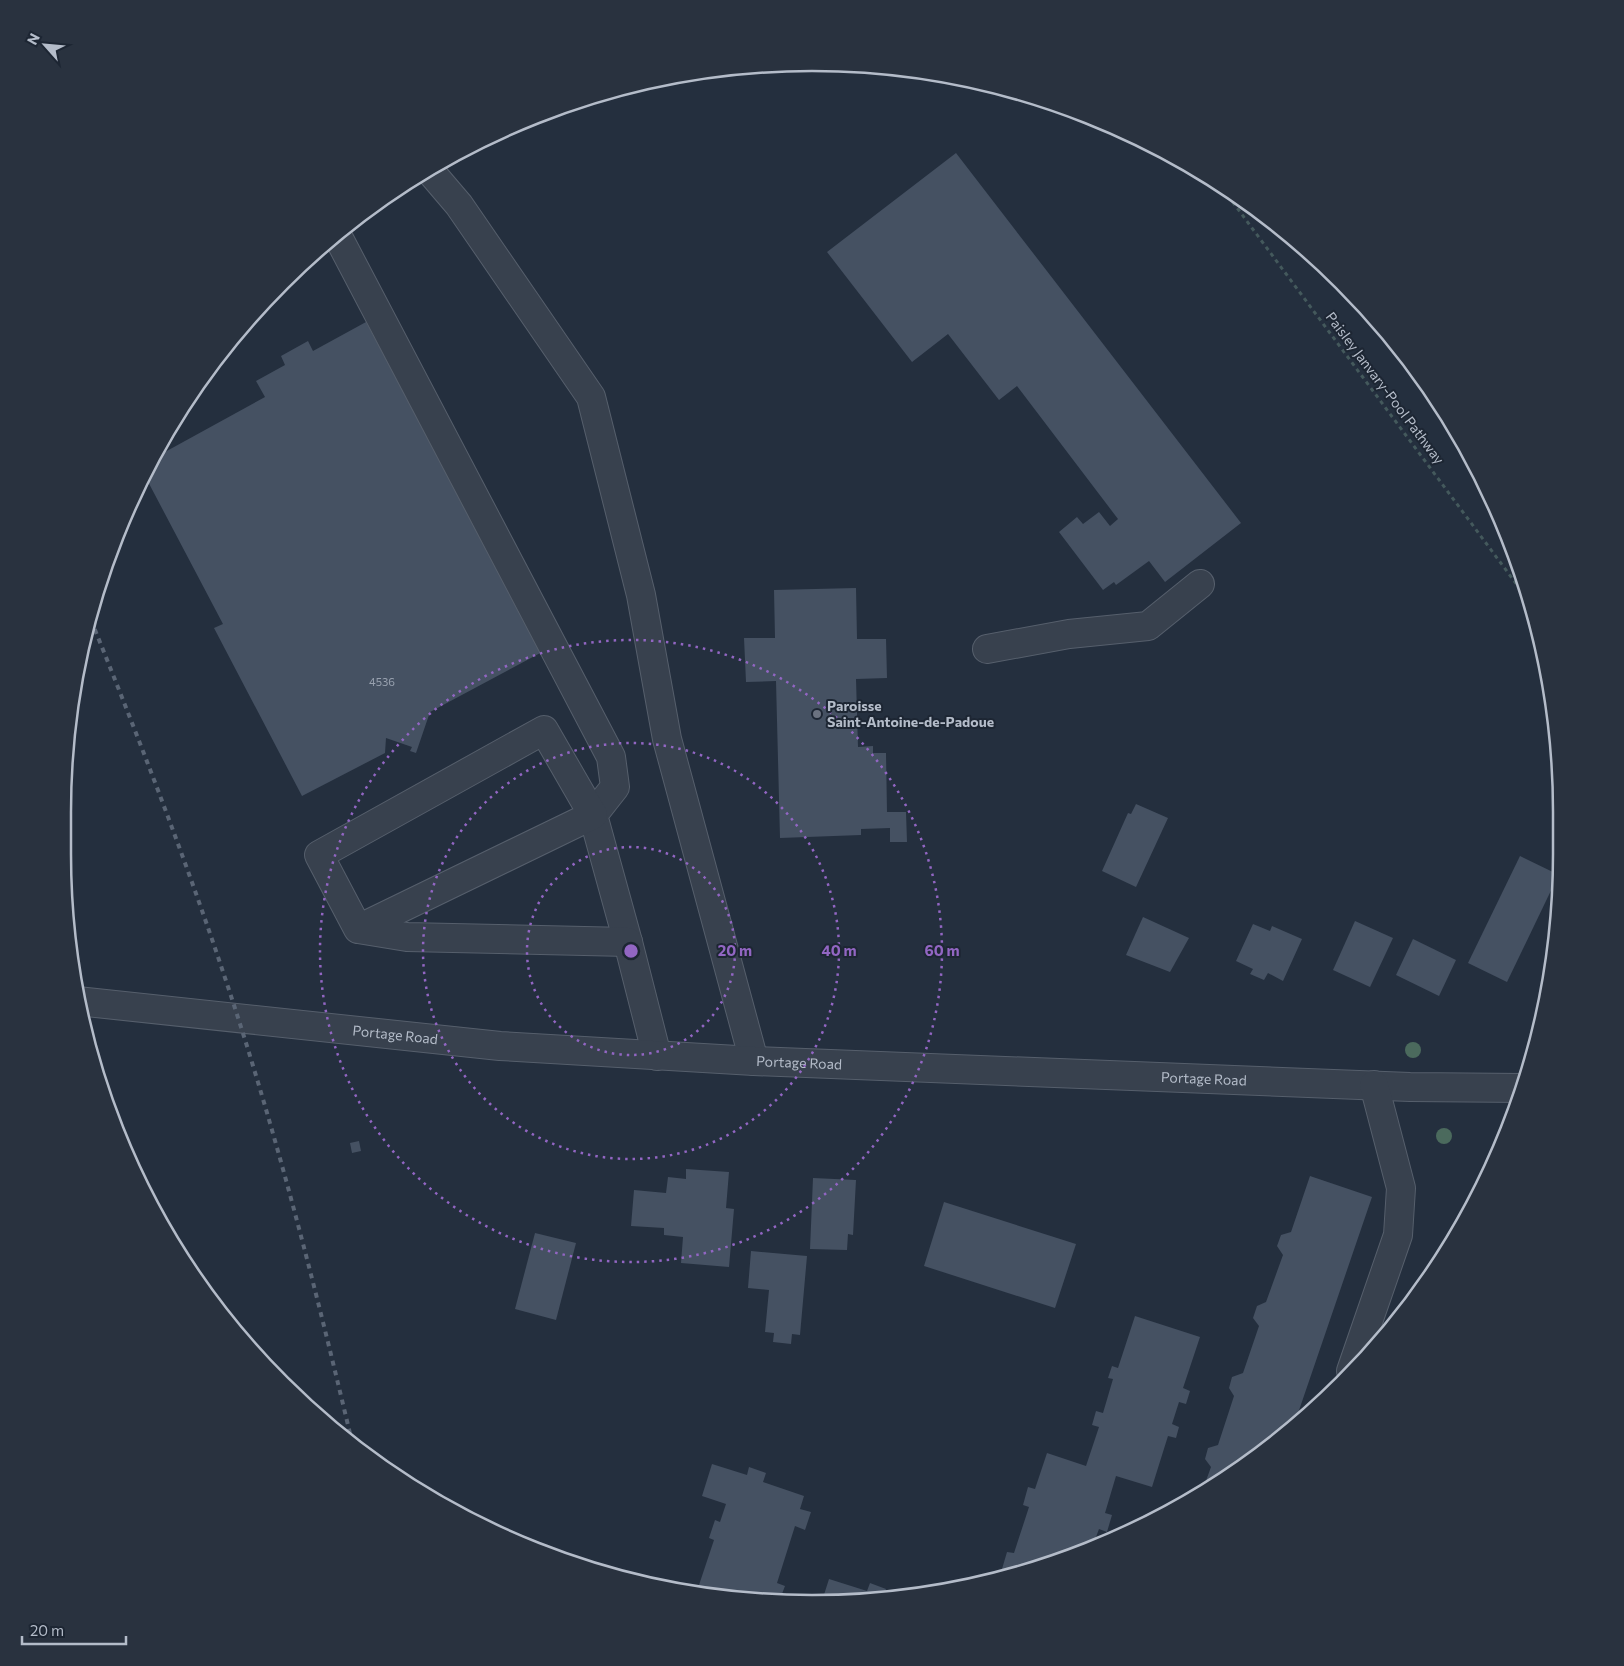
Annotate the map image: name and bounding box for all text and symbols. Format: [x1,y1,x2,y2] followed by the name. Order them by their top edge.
[20,20,70,70] north arrow
[23,30,43,47] text: N
[1323,308,1448,467] street label: Paisley Janvary-Pool Pathway
[369,675,395,688] house number: 4536
[827,697,994,730] place label: Paroisse Saint-Antoine-de-Padoue
[811,708,823,720] marker: Paroisse Saint-Antoine-de-Padoue
[718,941,752,959] text: 20 m
[821,941,857,959] text: 40 m
[924,941,960,959] text: 60 m
[622,942,640,960] centre of rings
[352,1021,439,1047] street label: Portage Road
[756,1052,842,1072] street label: Portage Road
[1161,1068,1247,1089] street label: Portage Road
[22,1614,126,1646] scale bar
[30,1621,64,1639] text: 20 m

